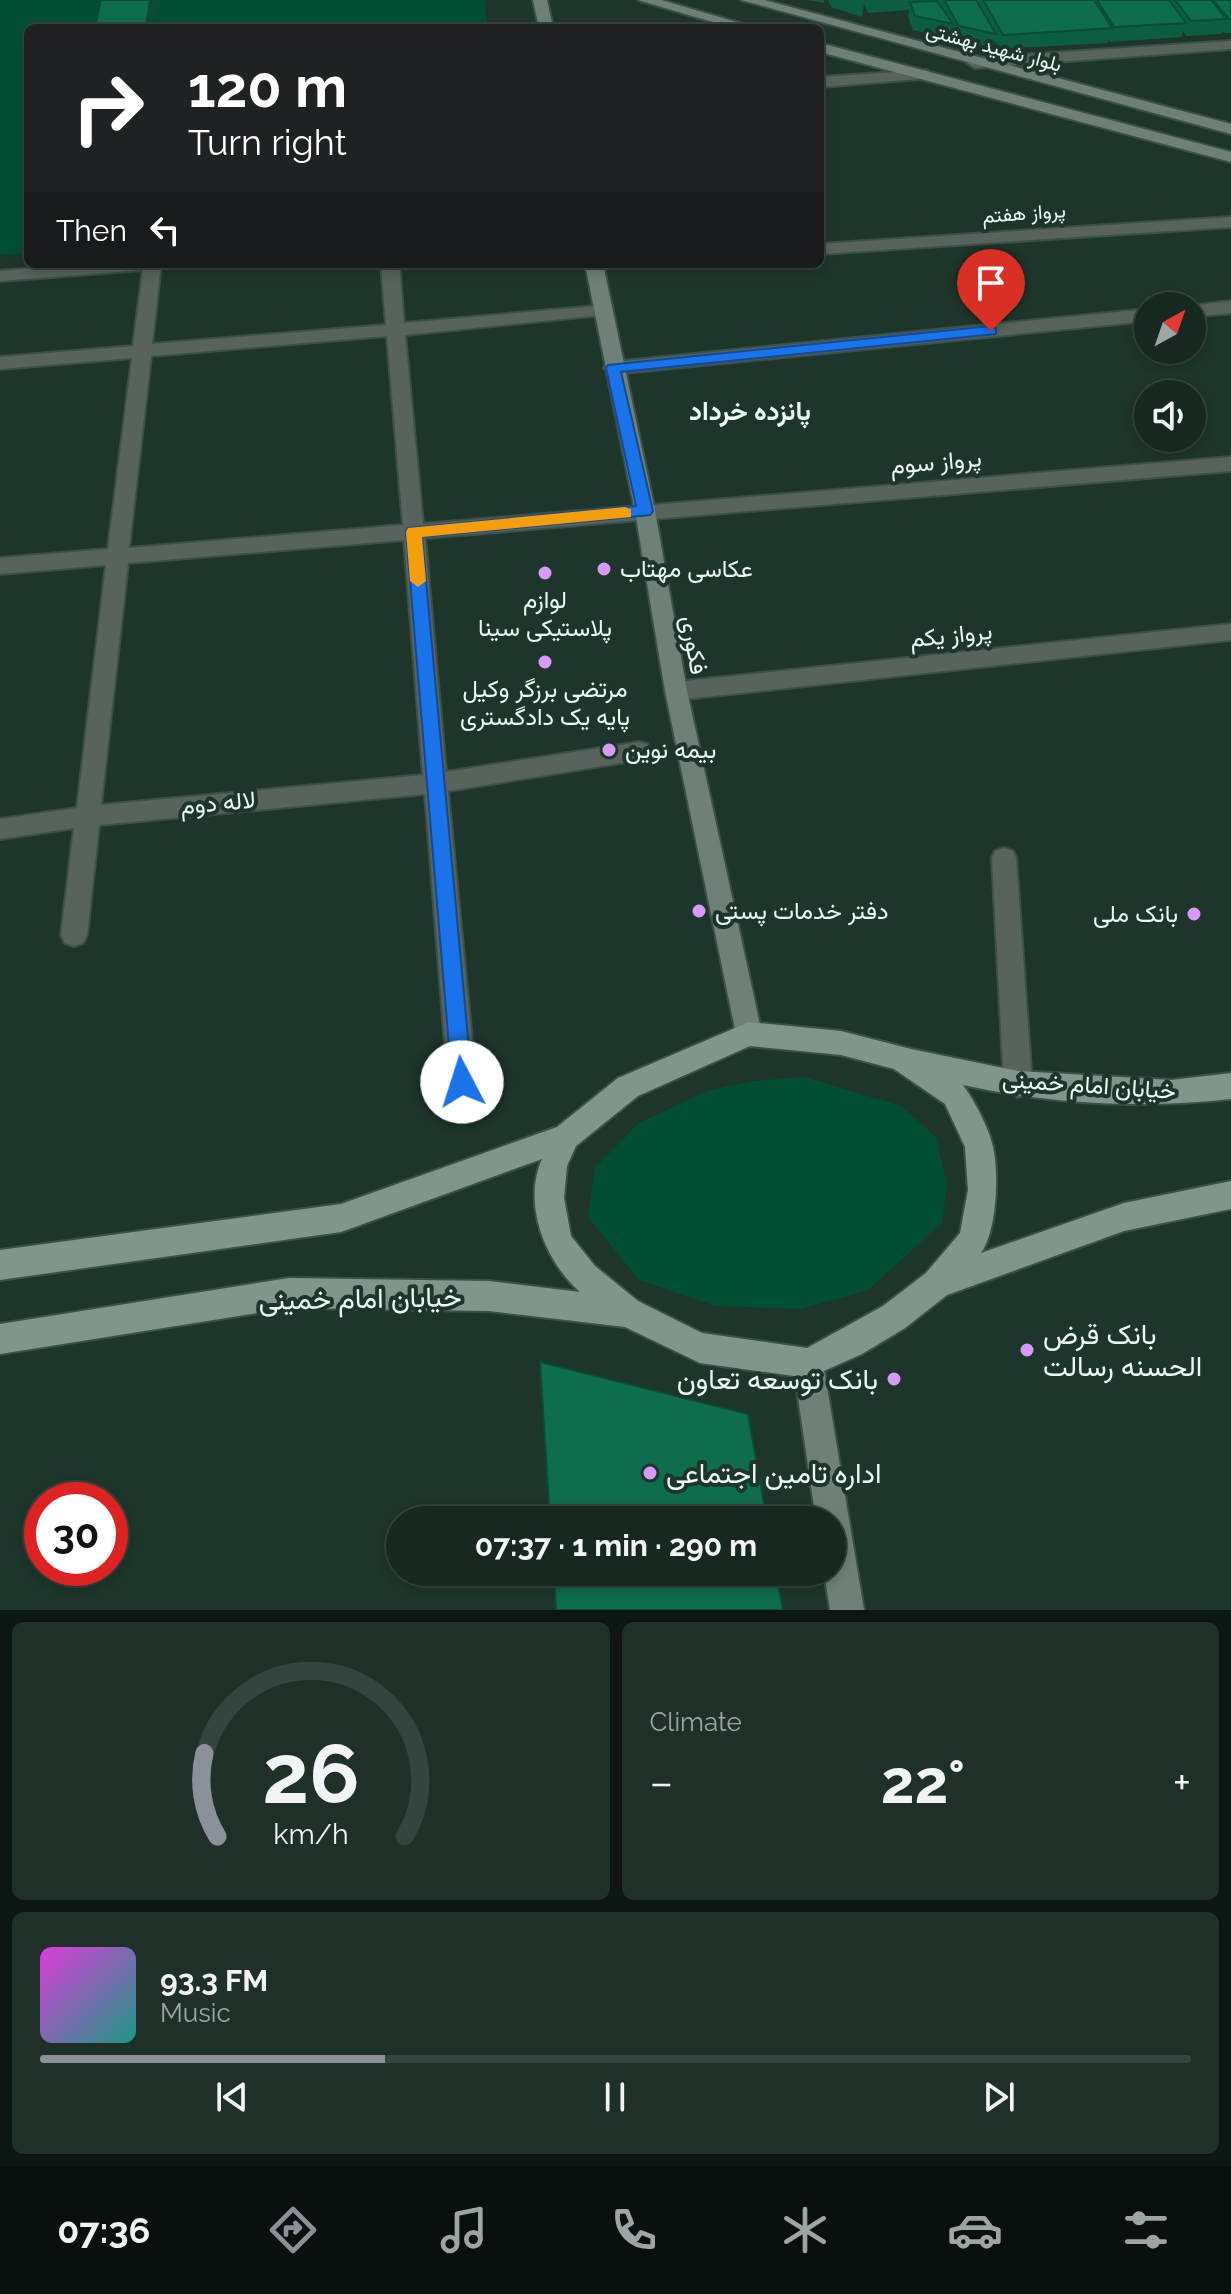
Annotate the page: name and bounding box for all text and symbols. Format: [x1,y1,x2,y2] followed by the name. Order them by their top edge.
[923,17,1064,78] street label: بلوار شهید بهشتی
[188,54,347,120] text: 120 m
[56,56,160,160] icon: right
[188,121,347,163] text: Turn right
[982,198,1067,230] street label: پرواز هفتم
[143,208,187,252] icon: left
[56,213,127,248] text: Then
[957,249,1025,331] pin
[969,261,1013,305] icon: arrive
[1134,292,1206,364] north arrow
[1134,292,1206,452] map controls
[1134,380,1206,452] button: sound
[689,396,811,429] district label: پانزده خرداد
[889,443,983,482] street label: پرواز سوم
[620,554,753,584] place label: عکاسی مهتاب
[595,560,613,578] marker: عکاسی مهتاب
[536,564,554,582] marker: لوازم پلاستیکی سینا
[478,585,612,644] place label: لوازم پلاستیکی سینا
[674,613,714,677] street label: فکوری
[908,616,994,655] street label: پرواز یکم
[536,653,554,671] marker: مرتضی برزگر وکیل پایه یک دادگستری
[460,674,630,733] place label: مرتضی برزگر وکیل پایه یک دادگستری
[625,735,716,765] place label: بیمه نوین
[600,741,618,759] marker: بیمه نوین
[179,785,257,822] street label: لاله دوم
[715,896,888,927] place label: دفتر خدمات پستی
[1093,899,1178,928] place label: بانک ملی
[690,902,708,920] marker: دفتر خدمات پستی
[1185,905,1203,923] marker: بانک ملی
[420,1040,504,1124] position arrow
[1001,1064,1177,1107] street label: خیابان امام خمینی
[258,1280,462,1319] street label: خیابان امام خمینی
[1043,1318,1202,1384] place label: بانک قرض الحسنه رسالت
[1018,1341,1036,1359] marker: بانک قرض الحسنه رسالت
[677,1363,878,1397] place label: بانک توسعه تعاون
[885,1370,903,1388] marker: بانک توسعه تعاون
[666,1457,881,1491] place label: اداره تامین اجتماعی
[641,1464,659,1482] marker: اداره تامین اجتماعی
[24,1482,128,1586] speed limit sign: 30
[475,1528,757,1563] text: 07:37 · 1 min · 290 m
[650,1707,742,1737] text: Climate
[262,1725,359,1822] text: 26
[881,1747,965,1817] text: 22°
[650,1757,673,1808] text: −
[1173,1757,1191,1808] text: +
[273,1817,348,1851] text: km/h
[160,1963,268,1998] text: 93.3 FM
[160,1998,231,2028] text: Music
[210,2075,254,2119] icon: previous
[593,2075,637,2119] icon: pause
[977,2075,1021,2119] icon: next
[265,2202,321,2258] icon: directions
[436,2202,492,2258] icon: music
[606,2202,662,2258] icon: phone
[777,2202,833,2258] icon: climate
[947,2202,1003,2258] icon: car
[1118,2202,1174,2258] icon: filters
[57,2209,150,2251] text: 07:36

